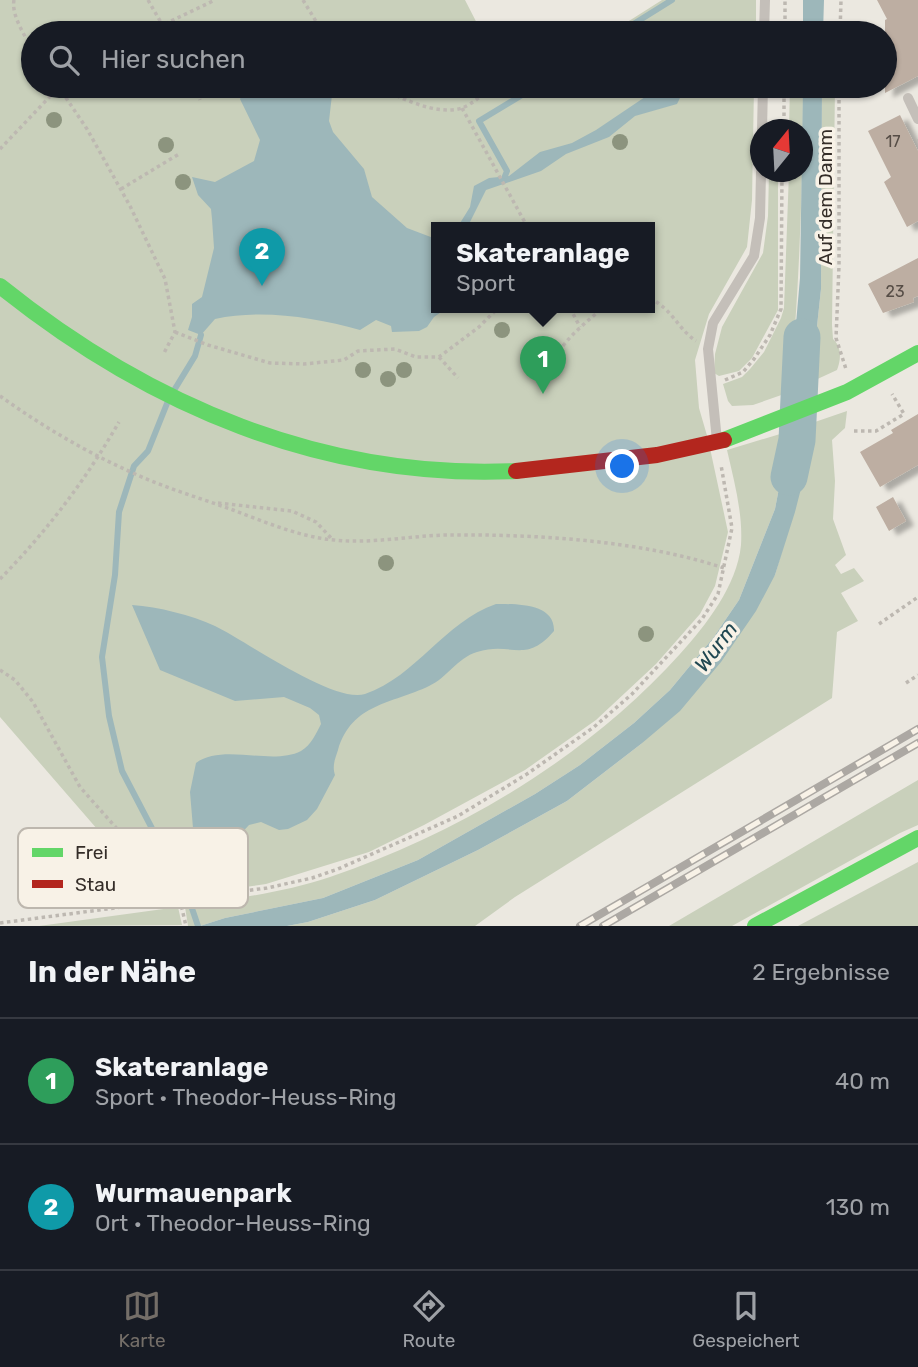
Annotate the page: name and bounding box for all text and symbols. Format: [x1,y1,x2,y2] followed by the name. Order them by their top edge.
[21,21,897,98] search box
[45,41,83,79] icon: search
[101,44,246,75] text: Hier suchen
[750,119,813,182] north arrow
[814,129,837,265] street label: Auf dem Damm
[885,132,901,151] house number: 17
[431,222,655,313] popup
[239,228,285,286] pin: 2
[456,238,630,269] text: Skateranlage
[456,269,515,297] text: Sport
[885,282,905,301] house number: 23
[520,336,566,394] pin: 1
[605,449,639,483] your location
[689,617,742,677] water label: Wurm
[18,828,248,908] legend
[75,841,108,864] text: Frei
[75,873,116,896] text: Stau
[28,954,196,990] text: In der Nähe
[752,958,890,986] text: 2 Ergebnisse
[95,1052,268,1083] text: Skateranlage
[45,1067,57,1095] text: 1
[835,1067,890,1095] text: 40 m
[95,1083,396,1111] text: Sport · Theodor-Heuss-Ring
[95,1178,292,1209] text: Wurmauenpark
[44,1193,58,1221] text: 2
[826,1193,890,1221] text: 130 m
[95,1209,371,1237] text: Ort · Theodor-Heuss-Ring
[118,1287,166,1352] tab: Karte
[403,1287,455,1352] tab: Route
[692,1287,799,1352] tab: Gespeichert

